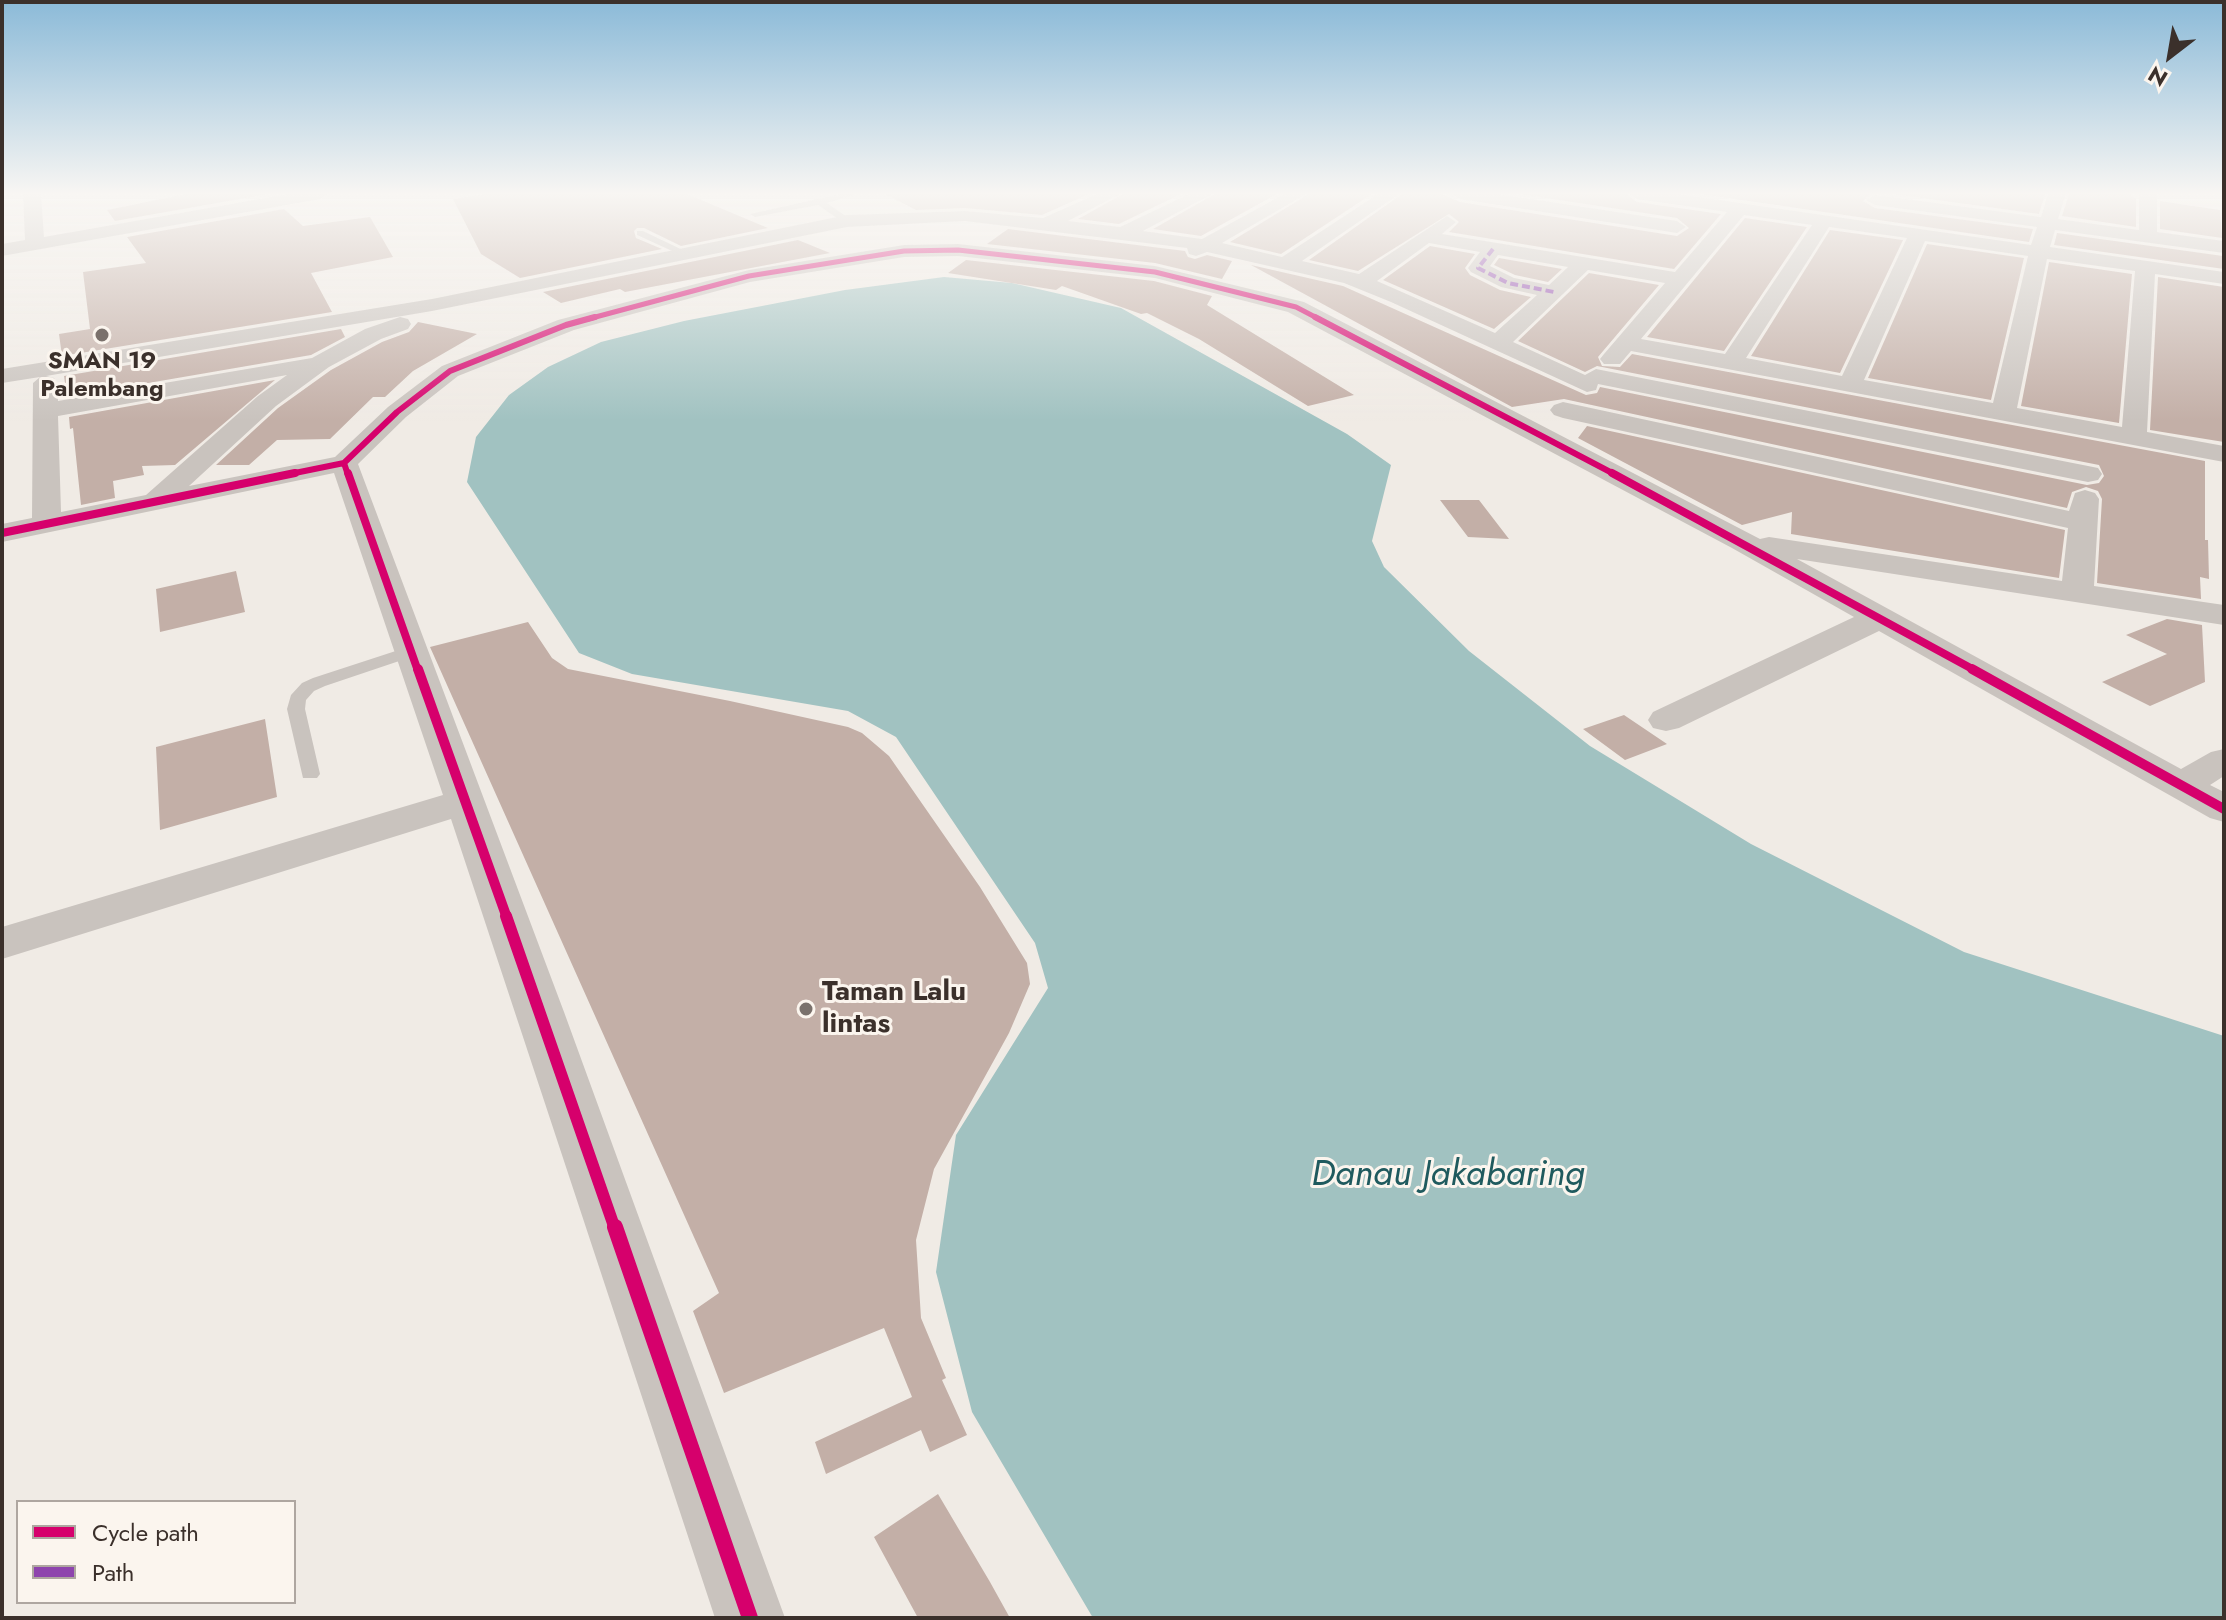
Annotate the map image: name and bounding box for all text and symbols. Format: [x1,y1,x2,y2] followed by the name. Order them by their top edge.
[2130,16,2210,96] north arrow
[2142,58,2173,95] text: N
[93,326,111,344] marker: SMAN 19 Palembang
[40,348,164,404] place label: SMAN 19 Palembang
[822,976,966,1042] place label: Taman Lalu lintas
[797,1000,815,1018] marker: Taman Lalu lintas
[1311,1154,1585,1198] water label: Danau Jakabaring
[16,1500,296,1604] legend
[92,1515,199,1550] text: Cycle path
[92,1555,134,1590] text: Path

